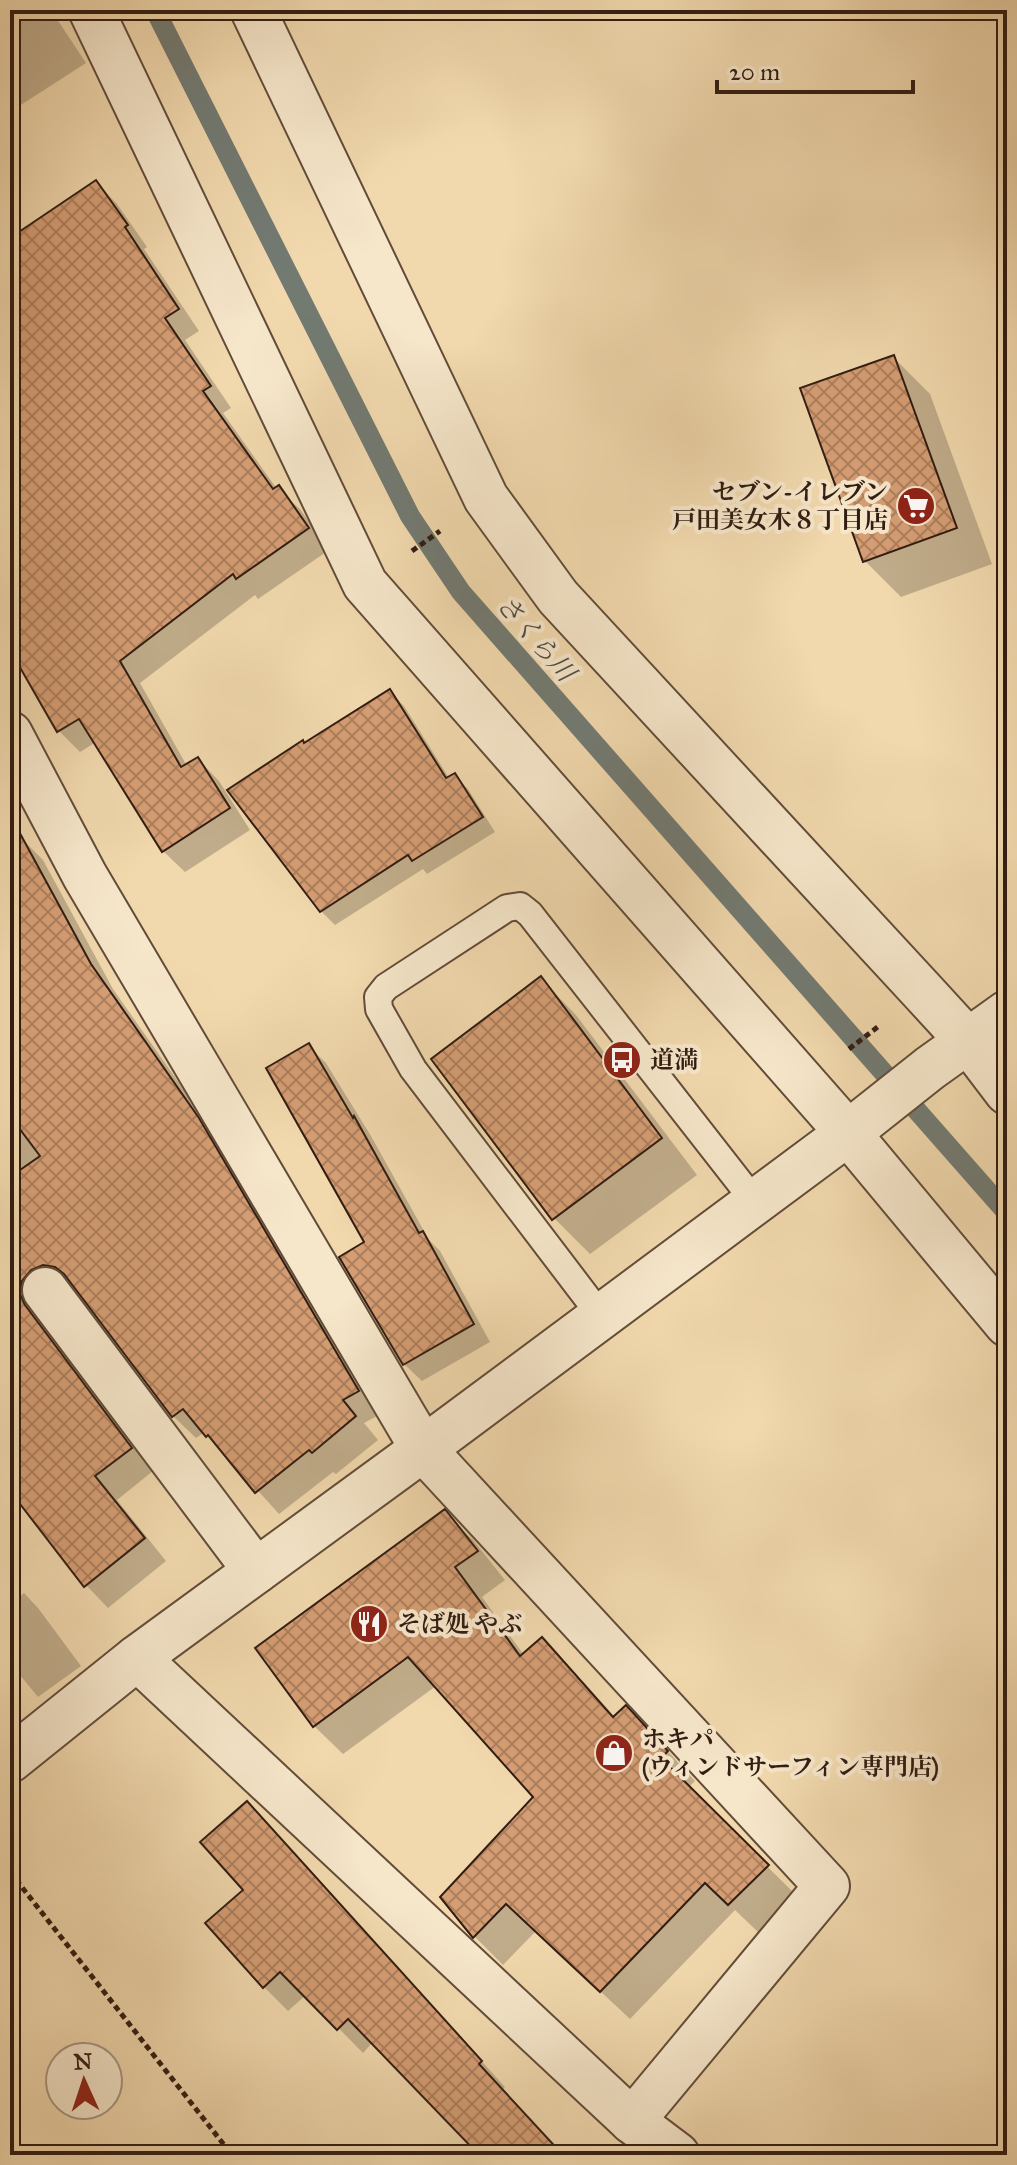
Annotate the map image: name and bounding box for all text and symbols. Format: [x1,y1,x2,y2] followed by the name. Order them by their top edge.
[717,44,913,94] scale bar
[729,57,780,87] text: 20 m
[672,477,888,535] place label: セブン-イレブン 戸田美女木８丁目店
[895,485,937,527] supermarket icon: セブン-イレブン 戸田美女木８丁目店
[490,588,584,690] water label: さくら川
[601,1039,643,1081] bus stop icon: 道満
[650,1045,698,1075] place label: 道満
[348,1603,390,1645] restaurant icon: そば処 やぶ
[397,1609,522,1639] place label: そば処 やぶ
[642,1724,939,1782] place label: ホキパ (ウィンドサーフィン専門店)
[593,1732,635,1774] shop icon: ホキパ (ウィンドサーフィン専門店)
[44,2041,124,2121] north arrow
[73,2048,93,2075] text: N

